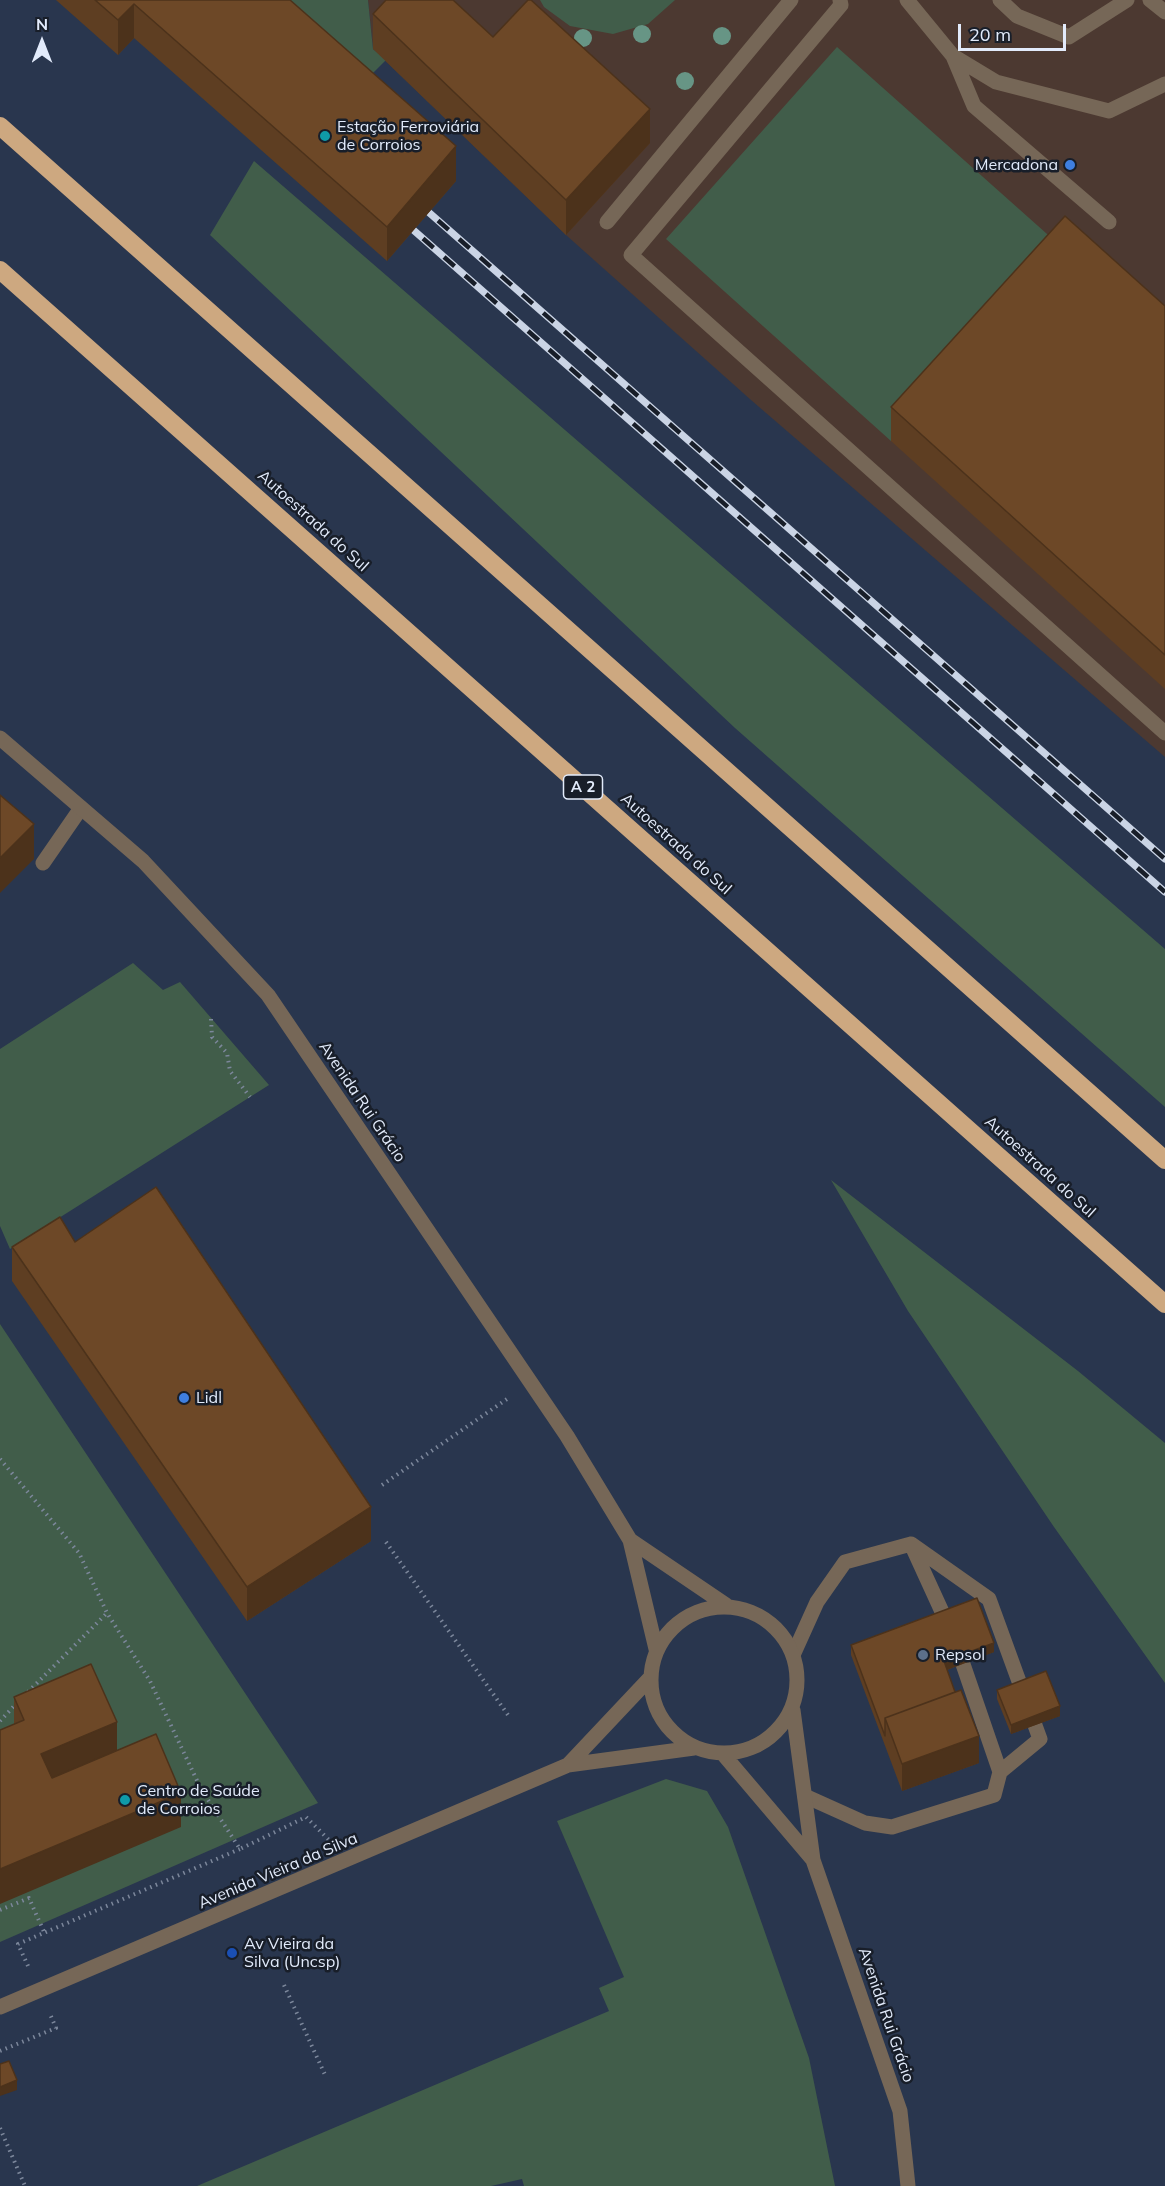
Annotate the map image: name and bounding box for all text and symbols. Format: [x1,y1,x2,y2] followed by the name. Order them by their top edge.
[12,12,72,72] north arrow
[961,12,1069,50] scale bar
[36,14,48,34] text: N
[969,23,1011,46] text: 20 m
[337,117,479,155] place label: Estação Ferroviária de Corroios
[318,129,332,143] marker: Estação Ferroviária de Corroios
[975,155,1058,175] place label: Mercadona
[1063,158,1077,172] marker: Mercadona
[254,466,372,576] street label: Autoestrada do Sul
[564,775,602,799] road number: A 2
[617,789,735,899] street label: Autoestrada do Sul
[315,1038,409,1166] street label: Avenida Rui Grácio
[981,1112,1099,1222] street label: Autoestrada do Sul
[196,1388,222,1408] place label: Lidl
[177,1391,191,1405] marker: Lidl
[935,1645,985,1665] place label: Repsol
[916,1648,930,1662] marker: Repsol
[137,1781,260,1819] place label: Centro de Saúde de Corroios
[118,1793,132,1807] marker: Centro de Saúde de Corroios
[196,1829,360,1913] street label: Avenida Vieira da Silva
[244,1934,340,1972] place label: Av Vieira da Silva (Uncsp)
[854,1945,918,2085] street label: Avenida Rui Grácio
[225,1946,239,1960] marker: Av Vieira da Silva (Uncsp)

